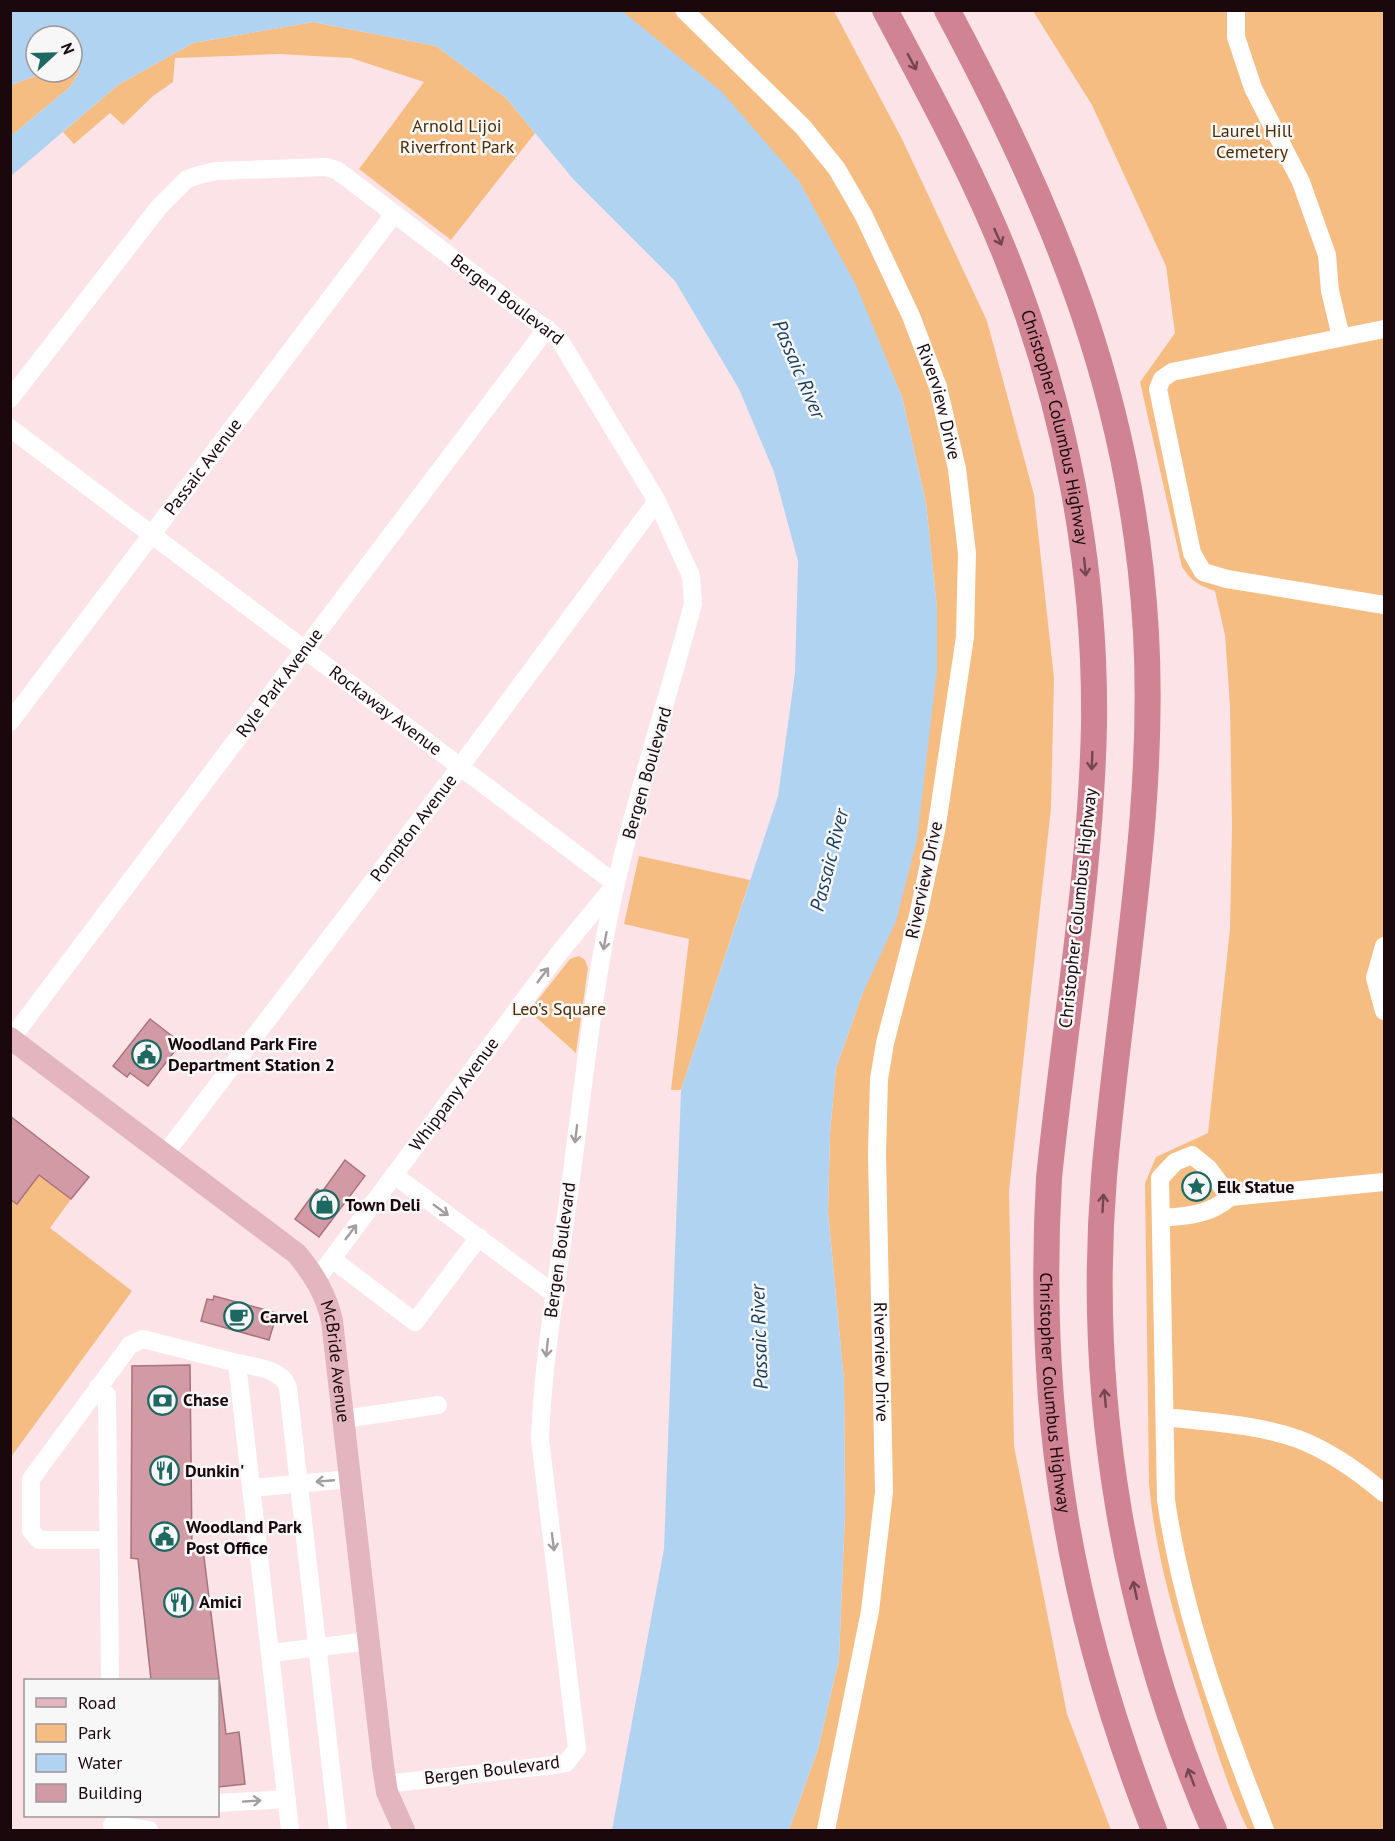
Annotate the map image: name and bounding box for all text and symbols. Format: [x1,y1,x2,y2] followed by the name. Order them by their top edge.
[24,24,84,84] north arrow
[57,40,79,57] text: N
[907,53,919,71] one-way arrow
[400,114,515,158] park label: Arnold Lijoi Riverfront Park
[1212,119,1293,163] park label: Laurel Hill Cemetery
[992,228,1004,246] one-way arrow
[446,249,569,350] street label: Bergen Boulevard
[1016,306,1095,547] street label: Christopher Columbus Highway
[767,316,832,424] water label: Passaic River
[912,340,966,462] street label: Riverview Drive
[159,413,247,519] street label: Passaic Avenue
[1080,556,1091,576] one-way arrow
[231,623,328,742] street label: Ryle Park Avenue
[325,660,447,760] street label: Rockaway Avenue
[617,704,676,842] street label: Bergen Boulevard
[1087,751,1098,771] one-way arrow
[365,769,462,886] street label: Pompton Avenue
[1053,786,1102,1029] street label: Christopher Columbus Highway
[804,805,855,914] water label: Passaic River
[900,819,947,941] street label: Riverview Drive
[600,931,611,951] one-way arrow
[536,967,549,983] one-way arrow
[512,997,606,1020] park label: Leo's Square
[168,1032,335,1076] place label: Woodland Park Fire Department Station 2
[404,1033,503,1156] street label: Whippany Avenue
[131,1038,163,1070] public building icon: Woodland Park Fire Department Station 2
[571,1124,582,1143] one-way arrow
[1180,1171,1212,1203] place icon: Elk Statue
[1217,1175,1294,1198] place label: Elk Statue
[539,1181,580,1319] street label: Bergen Boulevard
[308,1189,340,1221] shop icon: Town Deli
[345,1193,421,1216] place label: Town Deli
[1097,1193,1108,1213] one-way arrow
[433,1204,449,1216] one-way arrow
[345,1225,358,1241] one-way arrow
[1035,1272,1077,1515] street label: Christopher Columbus Highway
[744,1283,774,1390] water label: Passaic River
[316,1297,356,1424] street label: McBride Avenue
[223,1301,255,1333] cafe icon: Carvel
[869,1302,895,1422] street label: Riverview Drive
[260,1305,309,1328] place label: Carvel
[541,1337,552,1357] one-way arrow
[146,1384,178,1416] bank icon: Chase
[183,1388,229,1411] place label: Chase
[1099,1388,1110,1408] one-way arrow
[148,1455,180,1487] restaurant icon: Dunkin'
[185,1459,244,1482] place label: Dunkin'
[315,1476,335,1487] one-way arrow
[186,1515,302,1559] place label: Woodland Park Post Office
[149,1521,181,1553] public building icon: Woodland Park Post Office
[547,1531,558,1551] one-way arrow
[1128,1581,1140,1600] one-way arrow
[162,1586,194,1618] restaurant icon: Amici
[199,1590,242,1613] place label: Amici
[24,1679,219,1817] legend
[78,1691,116,1714] text: Road
[78,1721,111,1744] text: Park
[423,1750,561,1789] street label: Bergen Boulevard
[78,1751,122,1774] text: Water
[1185,1768,1196,1786] one-way arrow
[78,1781,142,1804] text: Building
[242,1795,262,1806] one-way arrow

